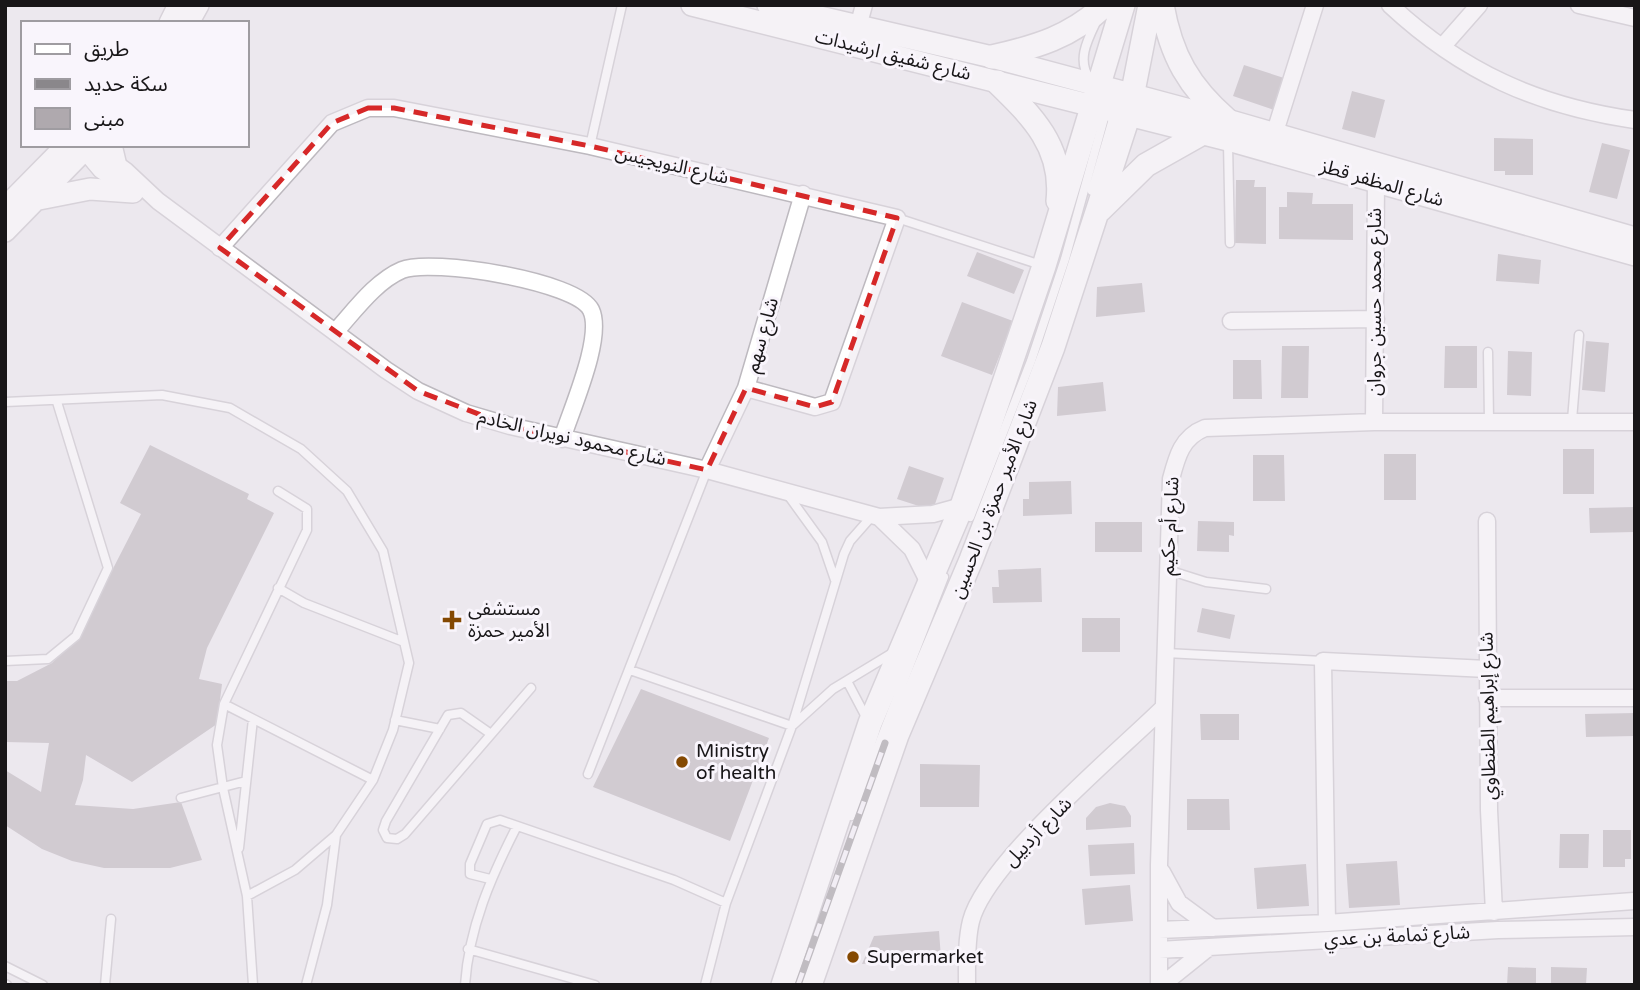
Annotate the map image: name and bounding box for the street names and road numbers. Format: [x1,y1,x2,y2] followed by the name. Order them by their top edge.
[812,25,973,87] street label: شارع شفيق ارشيدات
[613,141,731,191] street label: شارع النويجيس
[1316,155,1446,213] street label: شارع المظفر قطز
[1364,208,1388,396] street label: شارع محمد حسين جروان
[741,295,786,376] street label: شارع سهم
[946,396,1044,602] street label: شارع الأمير حمزة بن الحسين
[475,406,668,473] street label: شارع محمود نويران الخادم
[1156,476,1187,576] street label: شارع أم حكيم
[1476,632,1504,800] street label: شارع إبراهيم الطنطاوي
[999,792,1078,873] street label: شارع أردبيل
[1323,921,1471,954] street label: شارع ثمامة بن عدي

